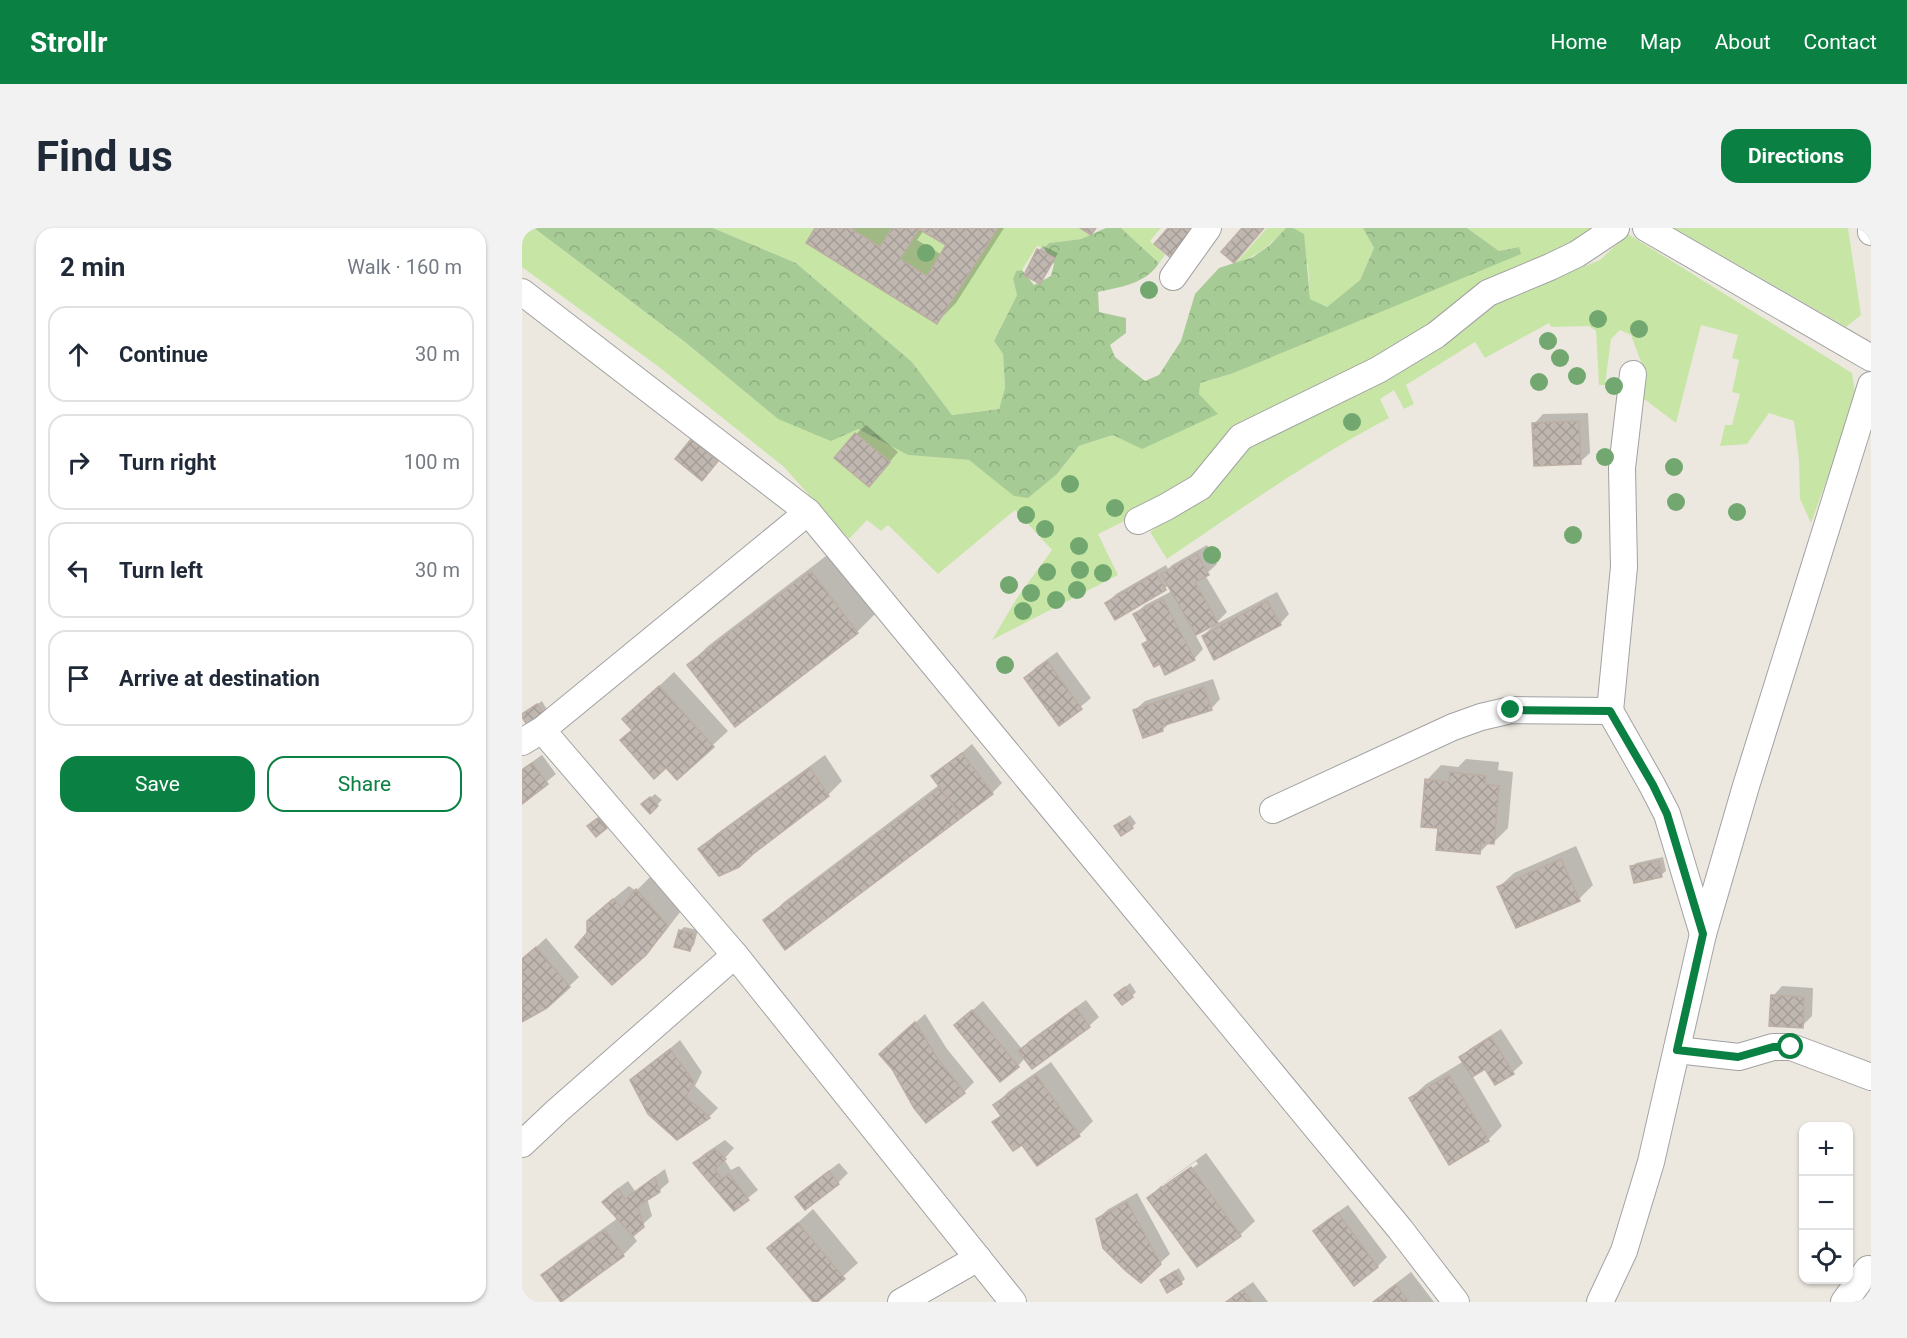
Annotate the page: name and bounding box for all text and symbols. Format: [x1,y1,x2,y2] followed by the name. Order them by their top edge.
[30,26,107,59] text: Strollr
[1551,30,1607,54] text: Home
[1640,30,1682,54] text: Map
[1715,30,1771,54] text: About
[1804,30,1877,54] text: Contact
[1721,129,1871,183] button: Directions
[36,132,173,181] text: Find us
[60,252,125,282] text: 2 min
[347,255,462,279] text: Walk · 160 m
[62,338,95,371] icon: ahead
[119,342,208,367] text: Continue
[415,342,460,366] text: 30 m
[62,446,95,479] icon: right
[119,450,216,475] text: Turn right
[404,450,460,474] text: 100 m
[62,554,95,587] icon: left
[119,558,203,583] text: Turn left
[415,558,460,582] text: 30 m
[62,662,95,695] icon: arrive
[119,666,320,691] text: Arrive at destination
[1497,696,1523,722] route end
[60,756,255,812] button: Save
[267,756,462,812] button: Share
[1777,1033,1803,1059] route start
[1799,1122,1853,1284] map controls
[1799,1122,1853,1176] button: +
[1799,1176,1853,1230] button: −
[1799,1230,1853,1284] button: locate

